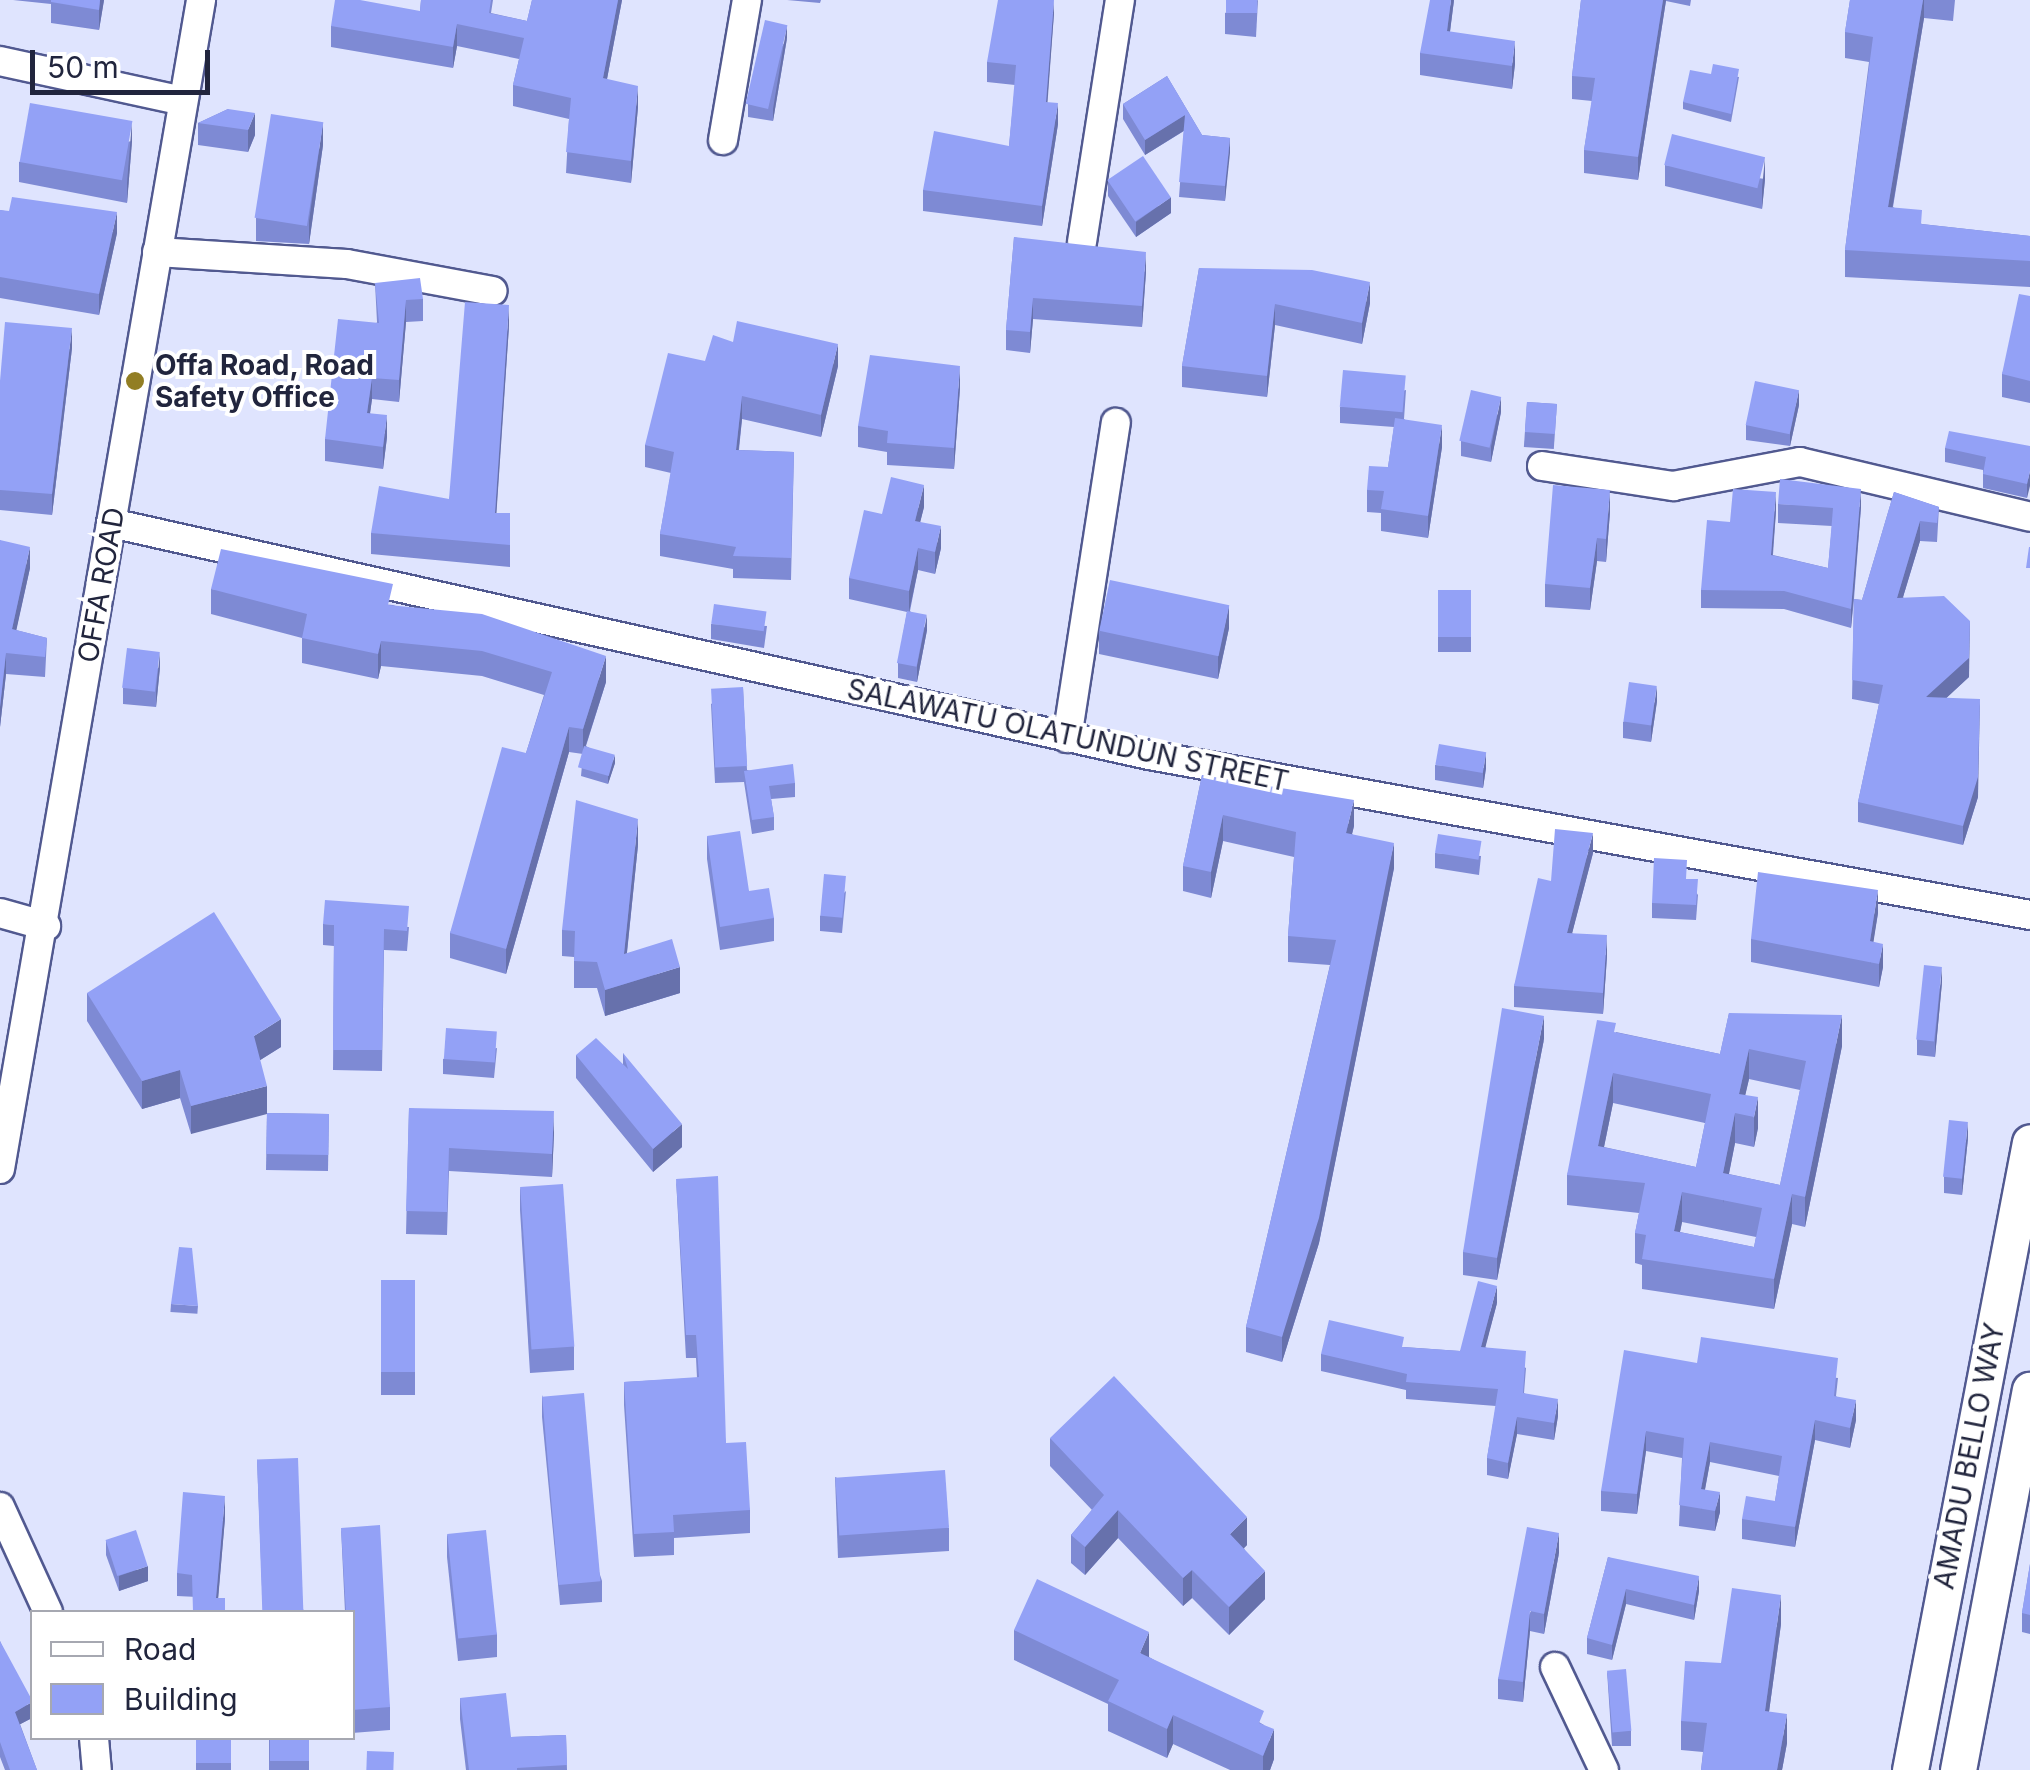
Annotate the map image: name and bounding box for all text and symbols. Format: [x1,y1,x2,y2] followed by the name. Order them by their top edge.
[35,30,215,92] scale bar
[47,49,119,85] text: 50 m
[155,348,375,414] place label: Offa Road, Road Safety Office
[124,370,146,392] marker: Offa Road, Road Safety Office
[71,505,131,665] street label: OFFA ROAD
[844,672,1292,798] street label: SALAWATU OLATUNDUN STREET
[1927,1320,2011,1592] street label: AMADU BELLO WAY
[30,1610,355,1740] legend
[124,1631,196,1667] text: Road
[124,1681,238,1717] text: Building

